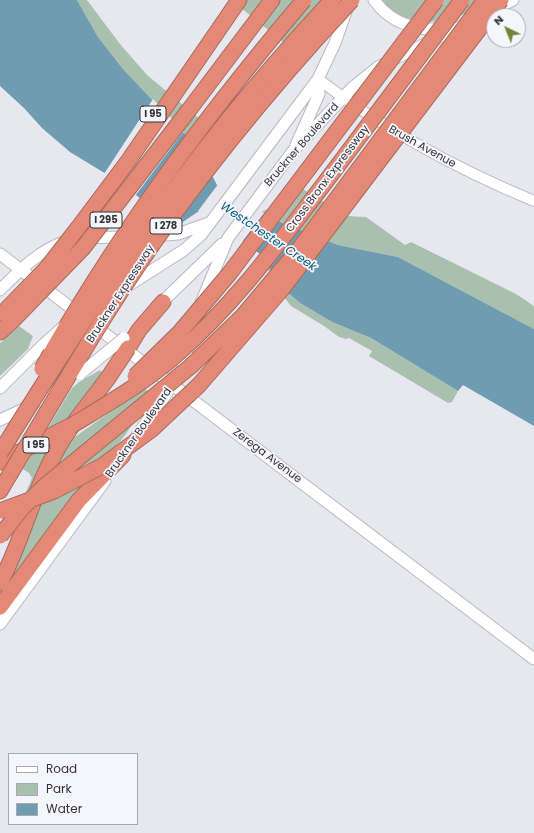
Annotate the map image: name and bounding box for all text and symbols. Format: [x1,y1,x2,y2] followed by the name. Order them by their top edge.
[486,8,526,48] north arrow
[490,11,507,29] text: N
[262,100,342,190] street label: Bruckner Boulevard
[140,106,166,122] road number: I 95
[283,123,373,235] street label: Cross Bronx Expressway
[386,123,458,171] street label: Brush Avenue
[217,199,319,275] water label: Westchester Creek
[90,212,122,228] road number: I 295
[150,218,182,234] road number: I 278
[84,242,158,346] street label: Bruckner Expressway
[103,386,175,480] street label: Bruckner Boulevard
[230,426,304,486] street label: Zerega Avenue
[23,437,49,453] road number: I 95
[8,753,138,825] legend
[46,760,77,777] text: Road
[46,780,72,797] text: Park
[46,800,82,817] text: Water

